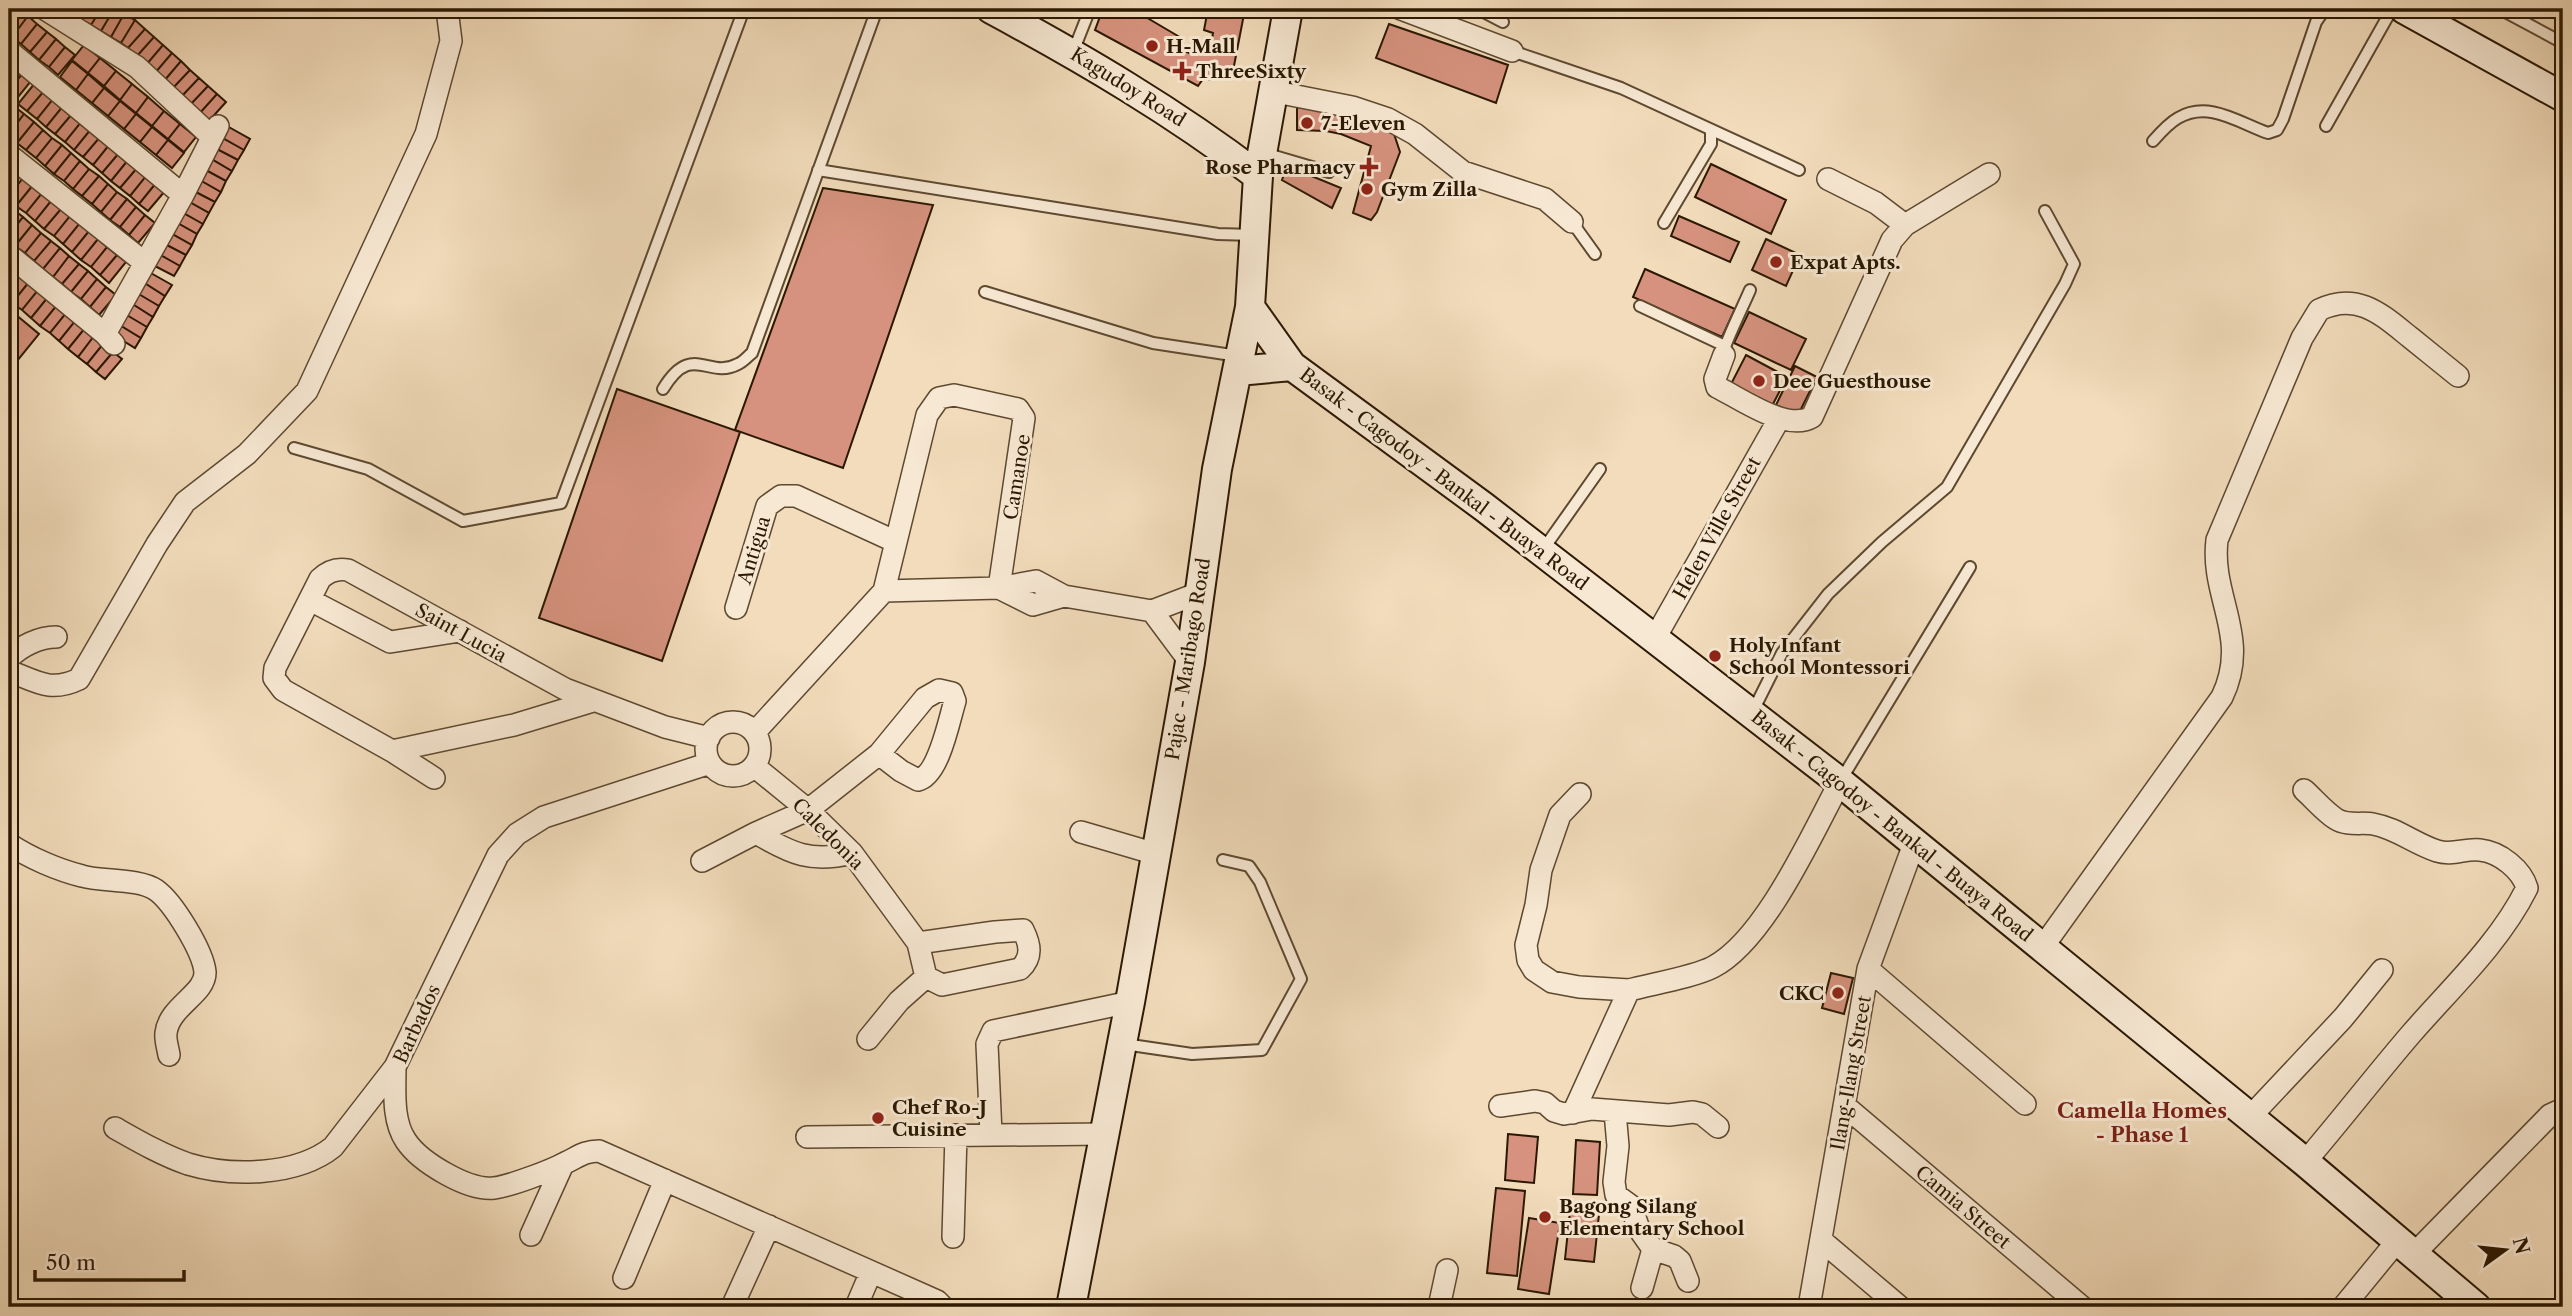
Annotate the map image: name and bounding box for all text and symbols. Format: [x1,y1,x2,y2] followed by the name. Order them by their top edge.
[1166,35,1236,58] place label: H-Mall
[1144,38,1160,54] marker: H-Mall
[1066,42,1190,132] street label: Kagudoy Road
[1196,60,1307,83] place label: ThreeSixty
[1174,63,1190,79] marker: ThreeSixty
[1321,112,1406,135] place label: 7-Eleven
[1299,115,1315,131] marker: 7-Eleven
[1205,156,1356,179] place label: Rose Pharmacy
[1361,159,1377,175] marker: Rose Pharmacy
[1381,178,1478,201] place label: Gym Zilla
[1359,181,1375,197] marker: Gym Zilla
[1790,251,1901,274] place label: Expat Apts.
[1768,254,1784,270] marker: Expat Apts.
[1295,363,1593,595] street label: Basak - Cagodoy - Bankal - Buaya Road
[1773,370,1931,393] place label: Dee Guesthouse
[1751,373,1767,389] marker: Dee Guesthouse
[999,432,1035,522] street label: Camanoe
[1668,453,1766,603] street label: Helen Ville Street
[732,513,775,588] street label: Antigua
[1161,556,1215,762] street label: Pajac - Maribago Road
[411,599,511,667] street label: Saint Lucia
[1729,634,1910,679] place label: Holy Infant School Montessori
[1707,648,1723,664] marker: Holy Infant School Montessori
[1747,705,2038,947] street label: Basak - Cagodoy - Bankal - Buaya Road
[787,793,869,875] street label: Caledonia
[389,981,445,1067] street label: Barbados
[1779,982,1824,1005] place label: CKC
[1830,985,1846,1001] marker: CKC
[1826,993,1876,1152] street label: Ilang-Ilang Street
[892,1096,987,1141] place label: Chef Ro-J Cuisine
[2057,1098,2227,1147] district label: Camella Homes - Phase 1
[870,1110,886,1126] marker: Chef Ro-J Cuisine
[1911,1161,2015,1254] street label: Camia Street
[1559,1195,1745,1240] place label: Bagong Silang Elementary School
[1537,1209,1553,1225] marker: Bagong Silang Elementary School
[2470,1214,2540,1284] north arrow
[2508,1235,2534,1257] text: N
[35,1239,184,1283] scale bar
[46,1250,96,1275] text: 50 m

